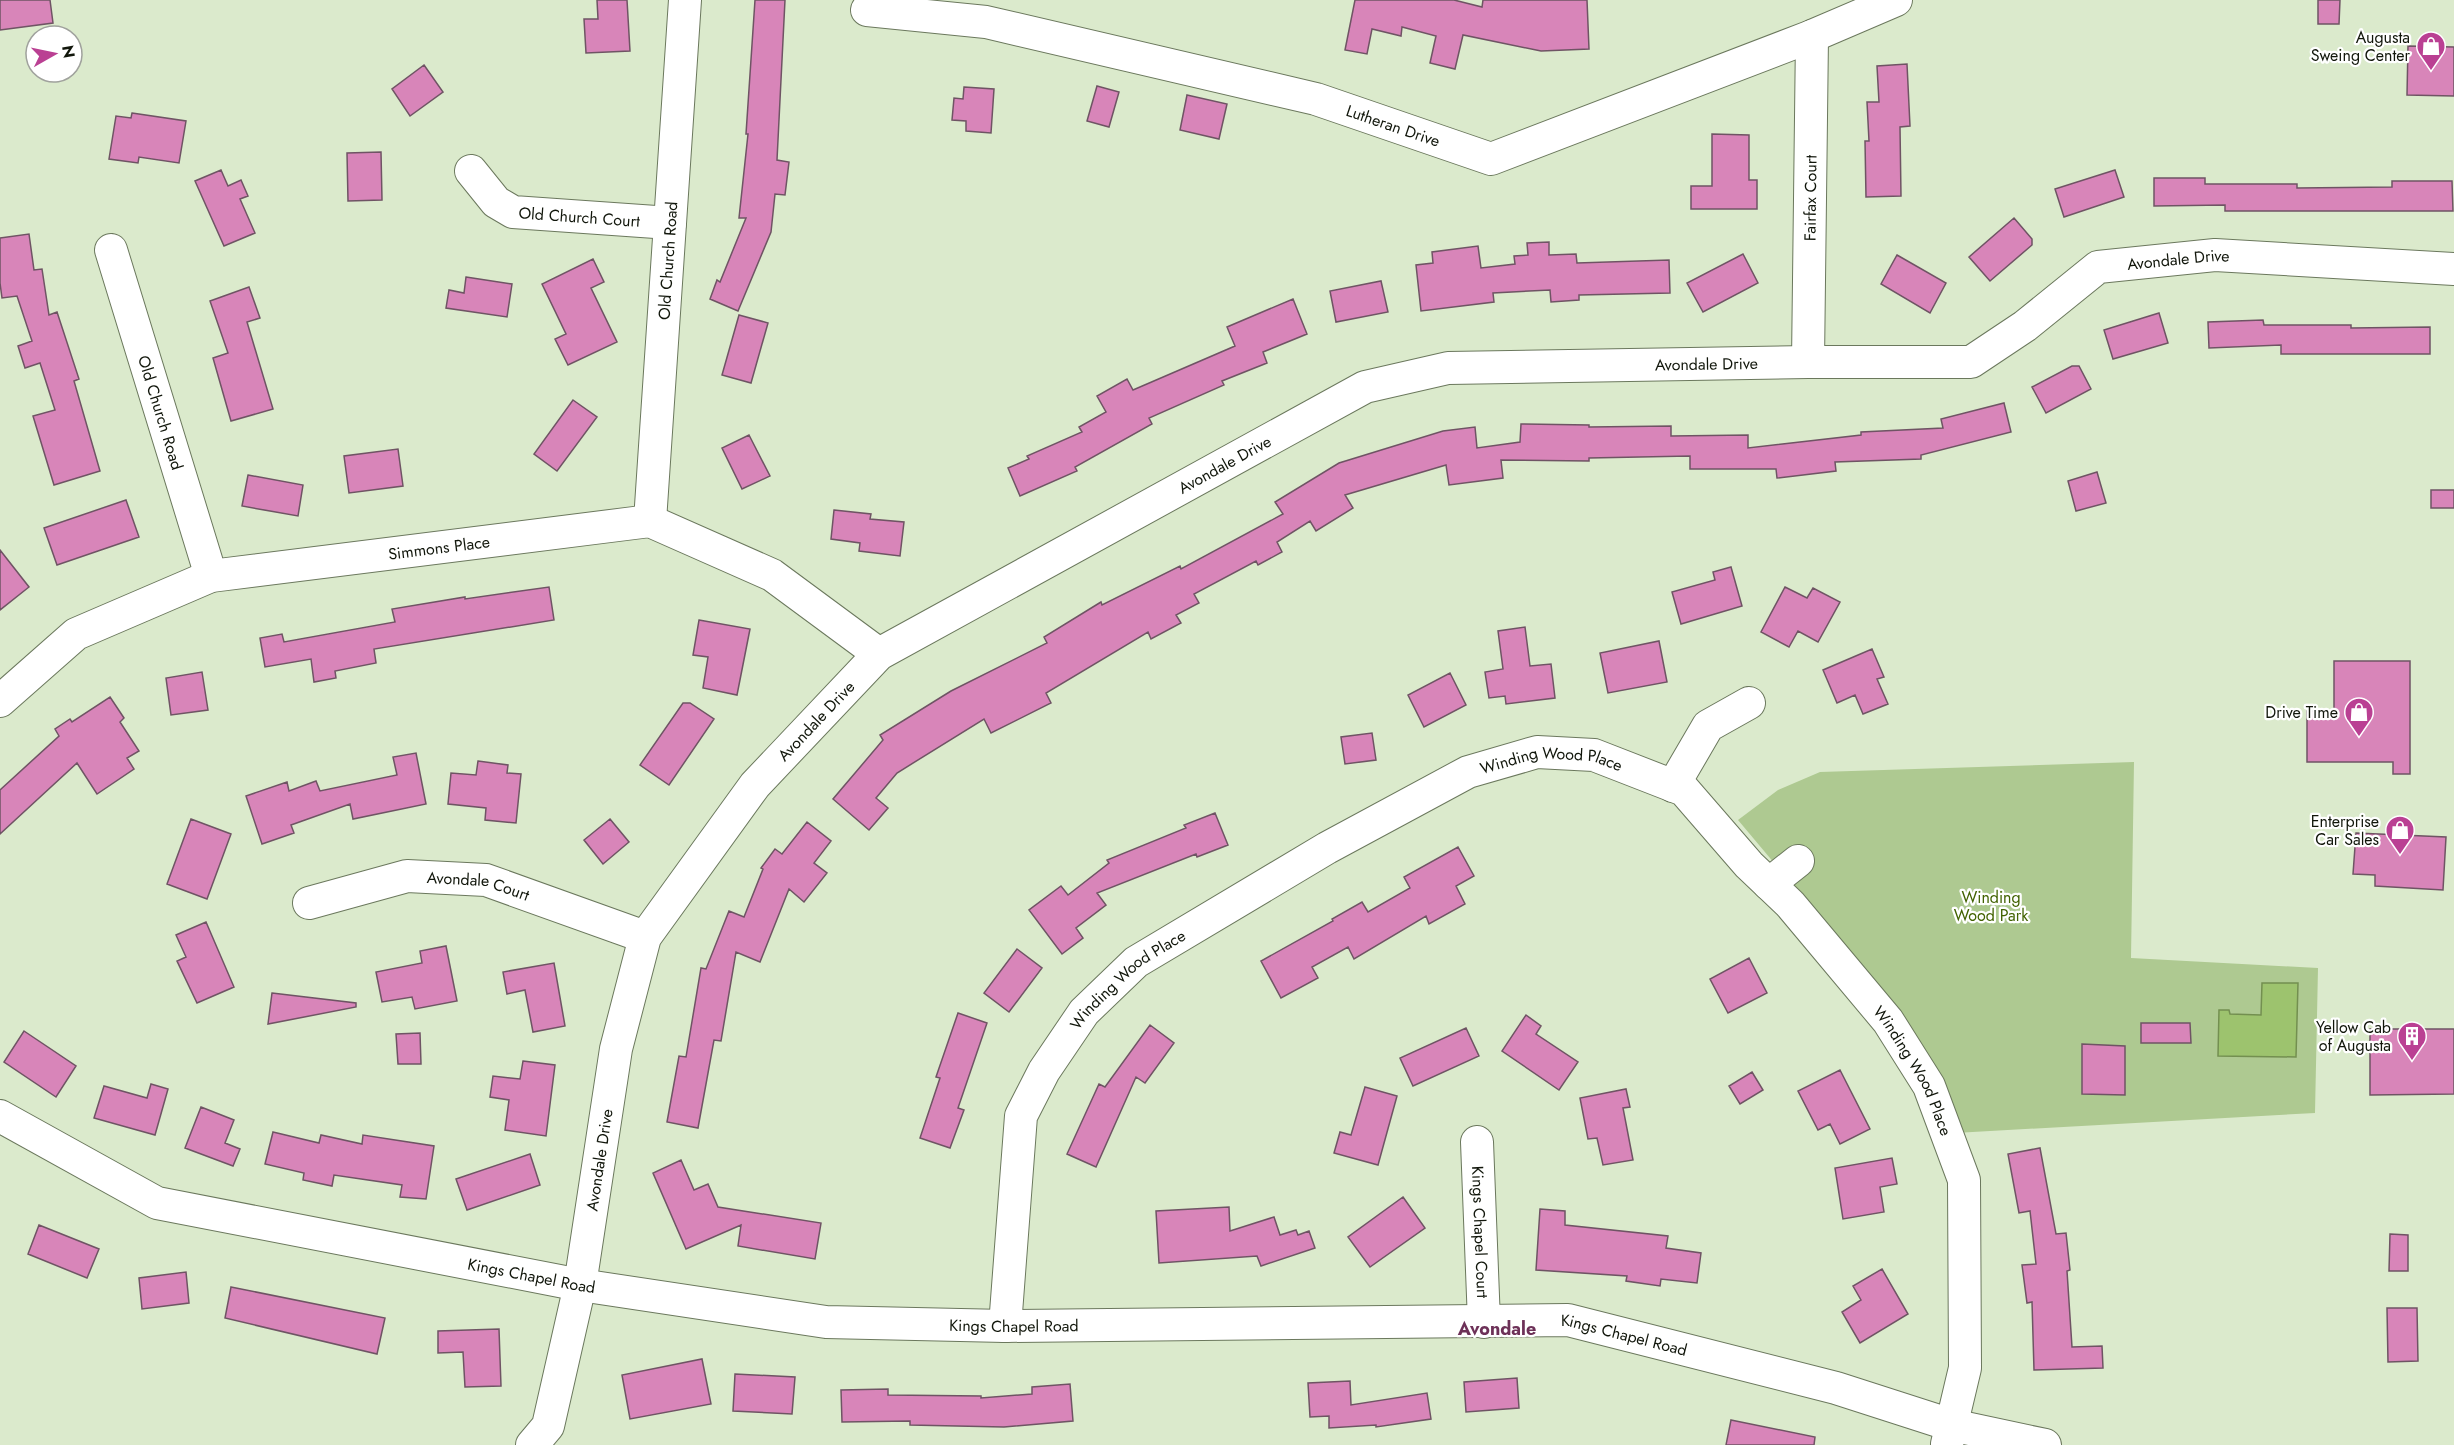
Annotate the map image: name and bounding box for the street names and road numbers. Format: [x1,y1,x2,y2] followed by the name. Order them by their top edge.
[1343,99,1443,152] street label: Lutheran Drive
[1798,155,1822,241] street label: Fairfax Court
[518,201,641,232] street label: Old Church Court
[652,201,683,321] street label: Old Church Road
[2126,243,2230,275] street label: Avondale Drive
[1655,351,1758,376] street label: Avondale Drive
[132,352,189,473] street label: Old Church Road
[1174,429,1275,499] street label: Avondale Drive
[387,530,491,565] street label: Simmons Place
[772,675,860,766] street label: Avondale Drive
[1477,741,1626,779] street label: Winding Wood Place
[426,866,533,906] street label: Avondale Court
[1064,924,1190,1034] street label: Winding Wood Place
[1868,1000,1958,1139] street label: Winding Wood Place
[580,1107,618,1212] street label: Avondale Drive
[1466,1165,1495,1299] street label: Kings Chapel Court
[466,1252,597,1299] street label: Kings Chapel Road
[1561,1308,1690,1361] street label: Kings Chapel Road
[949,1313,1079,1338] street label: Kings Chapel Road

